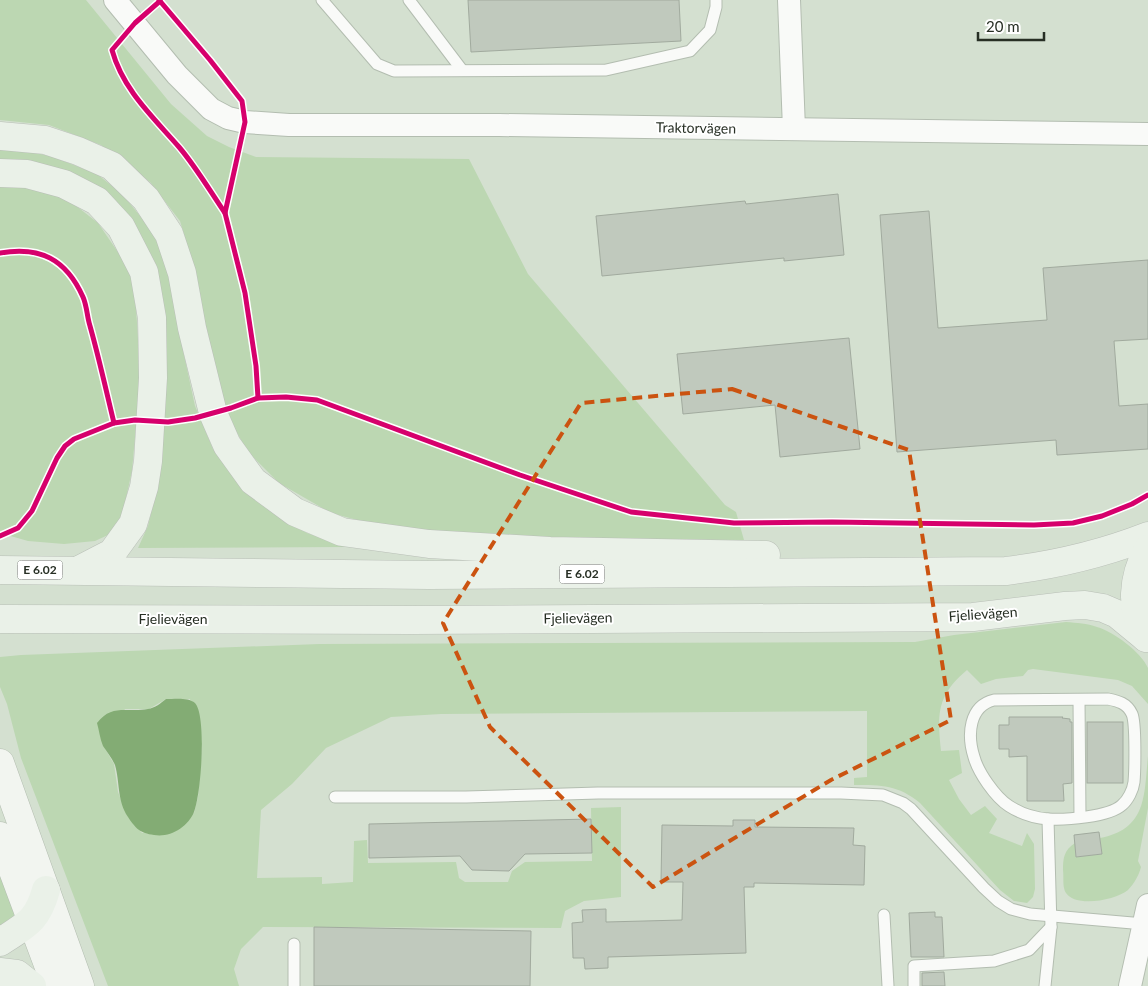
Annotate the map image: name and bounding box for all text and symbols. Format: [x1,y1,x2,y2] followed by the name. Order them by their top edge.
[978,10,1044,42] scale bar
[986,17,1020,35] text: 20 m
[656,118,736,137] street label: Traktorvägen
[18,560,62,580] road number: E 6.02
[560,564,604,584] road number: E 6.02
[948,603,1018,624] street label: Fjelievägen
[543,608,613,627] street label: Fjelievägen
[139,610,207,627] street label: Fjelievägen

